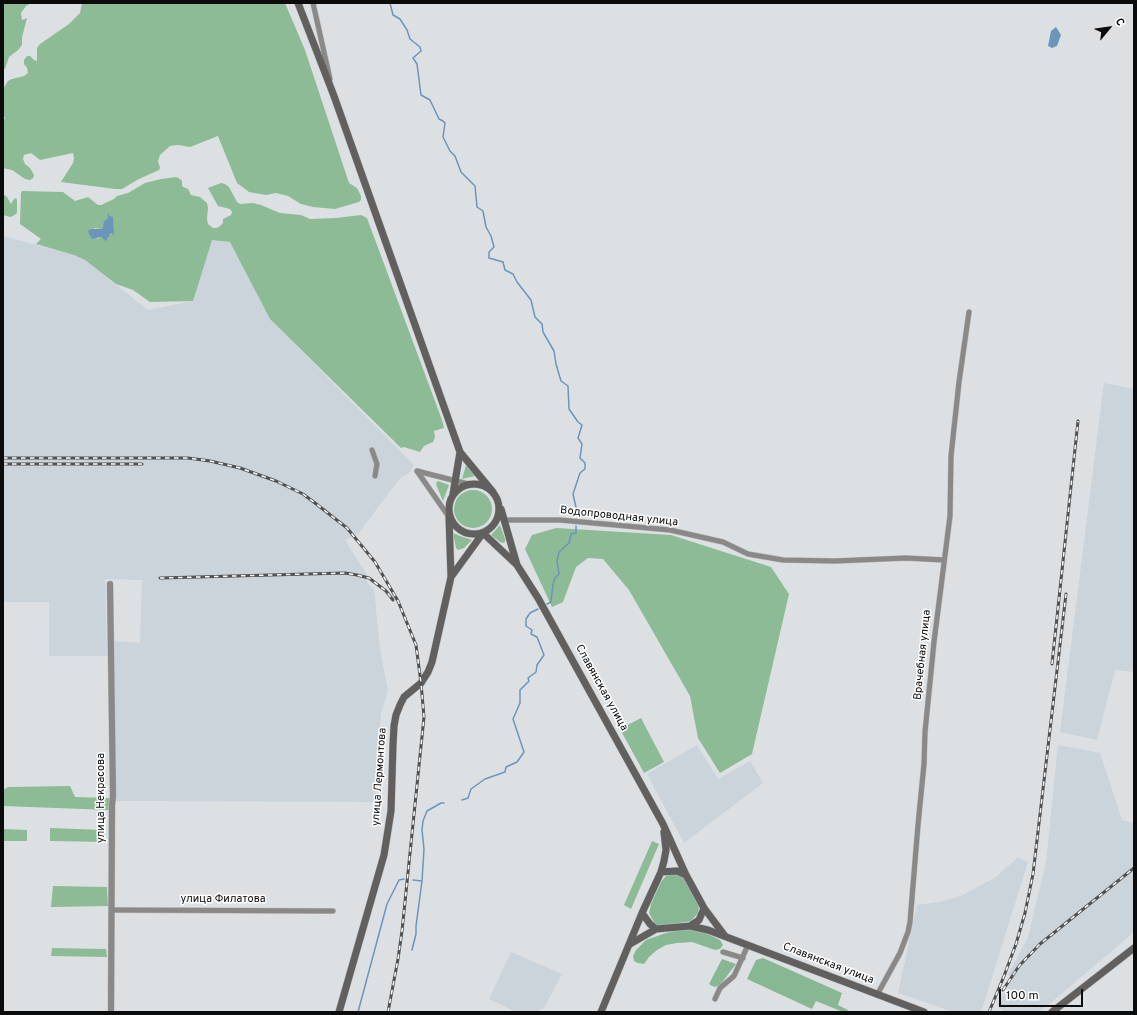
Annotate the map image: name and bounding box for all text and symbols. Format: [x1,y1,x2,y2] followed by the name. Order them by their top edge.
[1089,8,1129,48] north arrow
[1112,16,1127,29] text: С
[559,504,679,530] street label: Водопроводная улица
[912,609,934,701] street label: Врачебная улица
[572,643,630,733] street label: Славянская улица
[370,727,390,827] street label: улица Лермонтова
[95,753,109,843] street label: улица Некрасова
[180,893,266,907] street label: улица Филатова
[781,941,875,987] street label: Славянская улица
[1001,981,1085,1007] scale bar
[1006,988,1039,1004] text: 100 m

